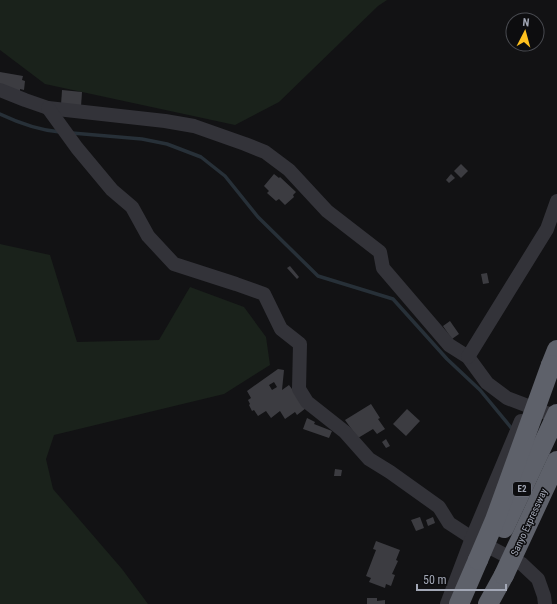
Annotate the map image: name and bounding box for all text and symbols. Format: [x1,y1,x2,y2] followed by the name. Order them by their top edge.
[505,12,545,52] north arrow
[522,16,530,29] text: N
[513,482,531,496] road number: E2
[509,487,549,557] street label: Sanyo Expressway
[417,566,506,592] scale bar
[423,573,447,587] text: 50 m

